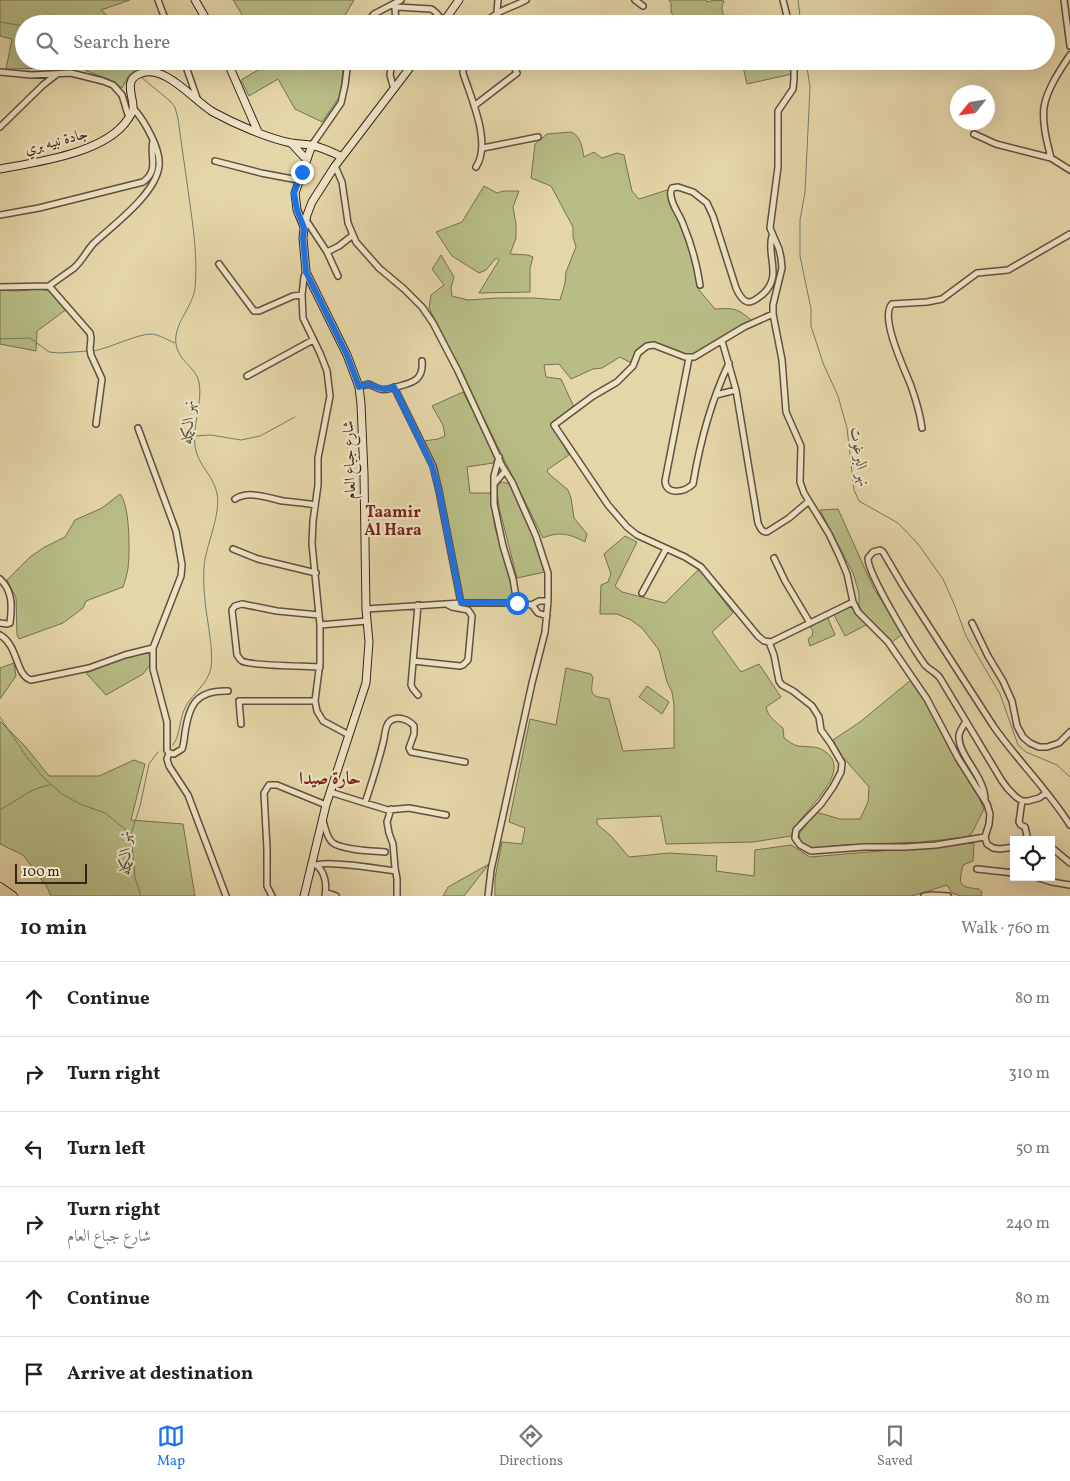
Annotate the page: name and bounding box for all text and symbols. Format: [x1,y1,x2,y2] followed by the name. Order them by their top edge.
[15,15,1055,70] search box
[33,29,61,57] icon: search
[73,30,170,56] text: Search here
[950,85,995,130] north arrow
[22,124,90,161] street label: جادة نبيه بري
[291,161,314,184] route end
[177,399,201,445] water label: نهر الكمله
[339,420,363,500] street label: شارع جباع العام
[843,426,875,489] water label: نهر البرغوت
[364,502,422,542] district label: Taamir Al Hara
[506,592,529,615] route start
[299,767,361,792] district label: حارة صيدا
[114,830,138,876] water label: نهر الكمله
[1010,836,1055,881] map controls
[1010,836,1055,881] button: locate
[15,861,88,884] scale bar
[22,863,60,882] text: 100 m
[20,914,87,943] text: 10 min
[961,918,1050,940] text: Walk · 760 m
[20,985,48,1013] icon: ahead
[67,986,150,1012] text: Continue
[1015,988,1050,1010] text: 80 m
[20,1060,48,1088] icon: right
[67,1061,160,1087] text: Turn right
[1009,1063,1050,1085] text: 310 m
[20,1135,48,1163] icon: left
[67,1136,146,1162] text: Turn left
[1016,1138,1050,1160] text: 50 m
[67,1197,160,1223] text: Turn right
[20,1210,48,1238] icon: right
[1006,1213,1050,1235] text: 240 m
[67,1226,151,1248] text: شارع جباع العام
[20,1285,48,1313] icon: ahead
[67,1286,150,1312] text: Continue
[1015,1288,1050,1310] text: 80 m
[20,1360,48,1388] icon: arrive
[67,1361,253,1387] text: Arrive at destination
[157,1422,185,1471] tab: Map
[499,1422,563,1471] tab: Directions
[877,1422,913,1471] tab: Saved

